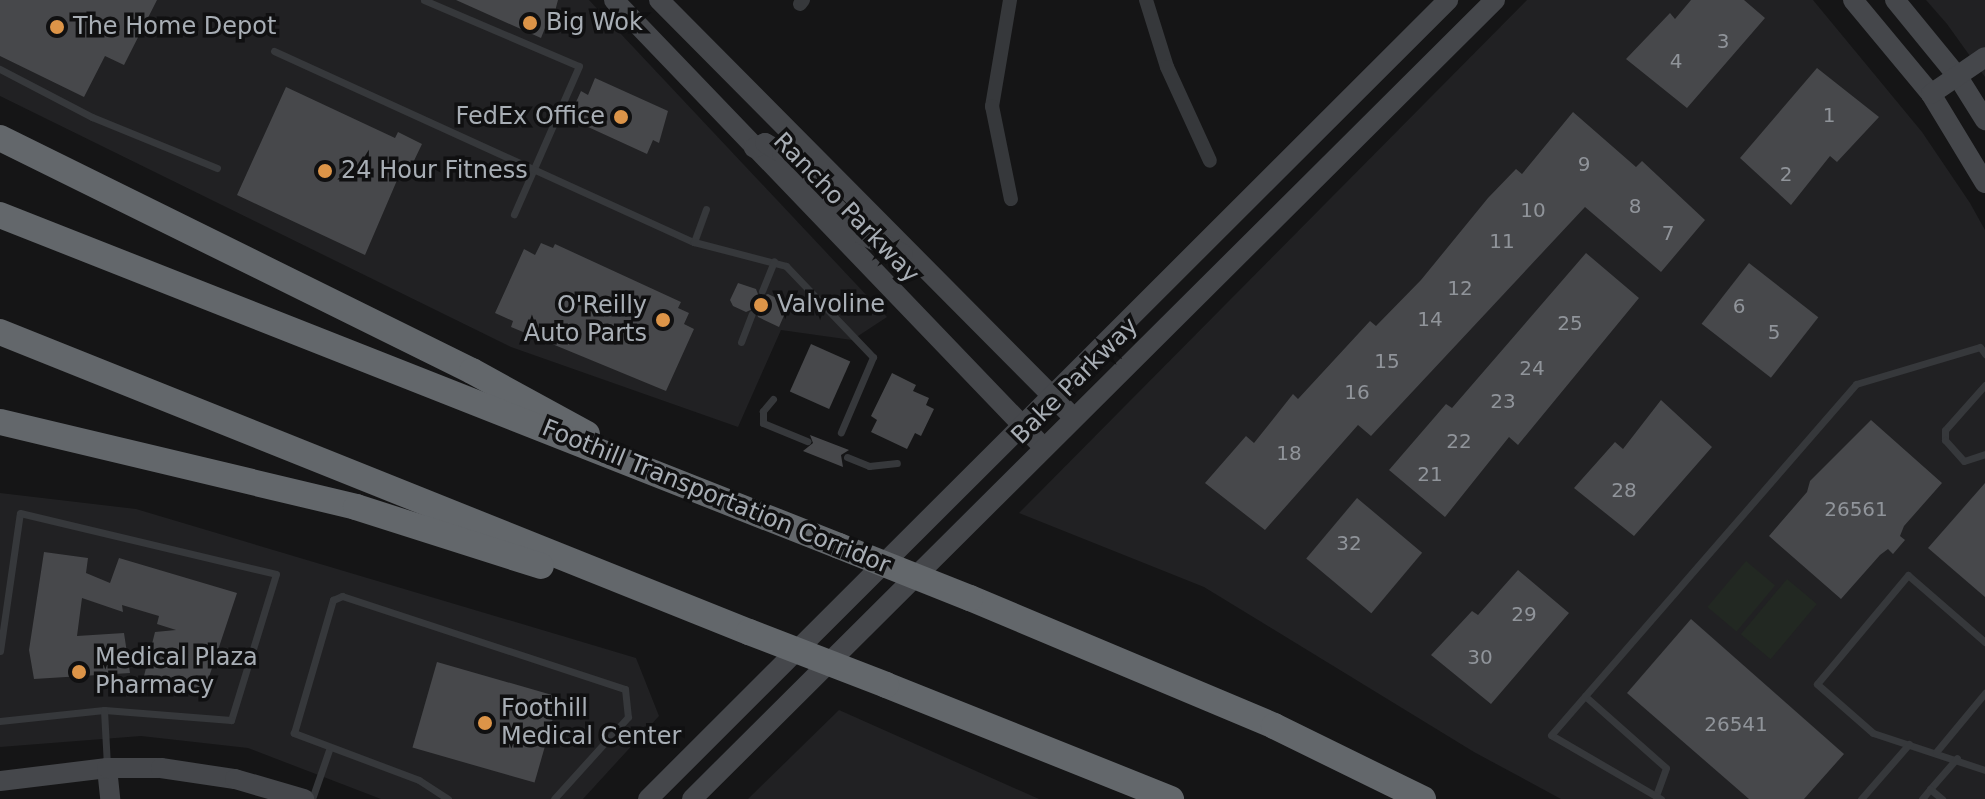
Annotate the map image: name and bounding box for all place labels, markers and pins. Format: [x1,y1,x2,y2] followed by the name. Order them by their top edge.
[546,9,643,37] place label: Big Wok
[73,13,276,41] place label: The Home Depot
[521,14,539,32] marker: Big Wok
[48,18,66,36] marker: The Home Depot
[455,103,605,131] place label: FedEx Office
[612,108,630,126] marker: FedEx Office
[341,157,528,185] place label: 24 Hour Fitness
[316,162,334,180] marker: 24 Hour Fitness
[777,291,885,319] place label: Valvoline
[524,292,647,348] place label: O'Reilly Auto Parts
[752,296,770,314] marker: Valvoline
[654,311,672,329] marker: O'Reilly Auto Parts
[95,644,258,700] place label: Medical Plaza Pharmacy
[70,663,88,681] marker: Medical Plaza Pharmacy
[501,695,681,751] place label: Foothill Medical Center
[476,714,494,732] marker: Foothill Medical Center

